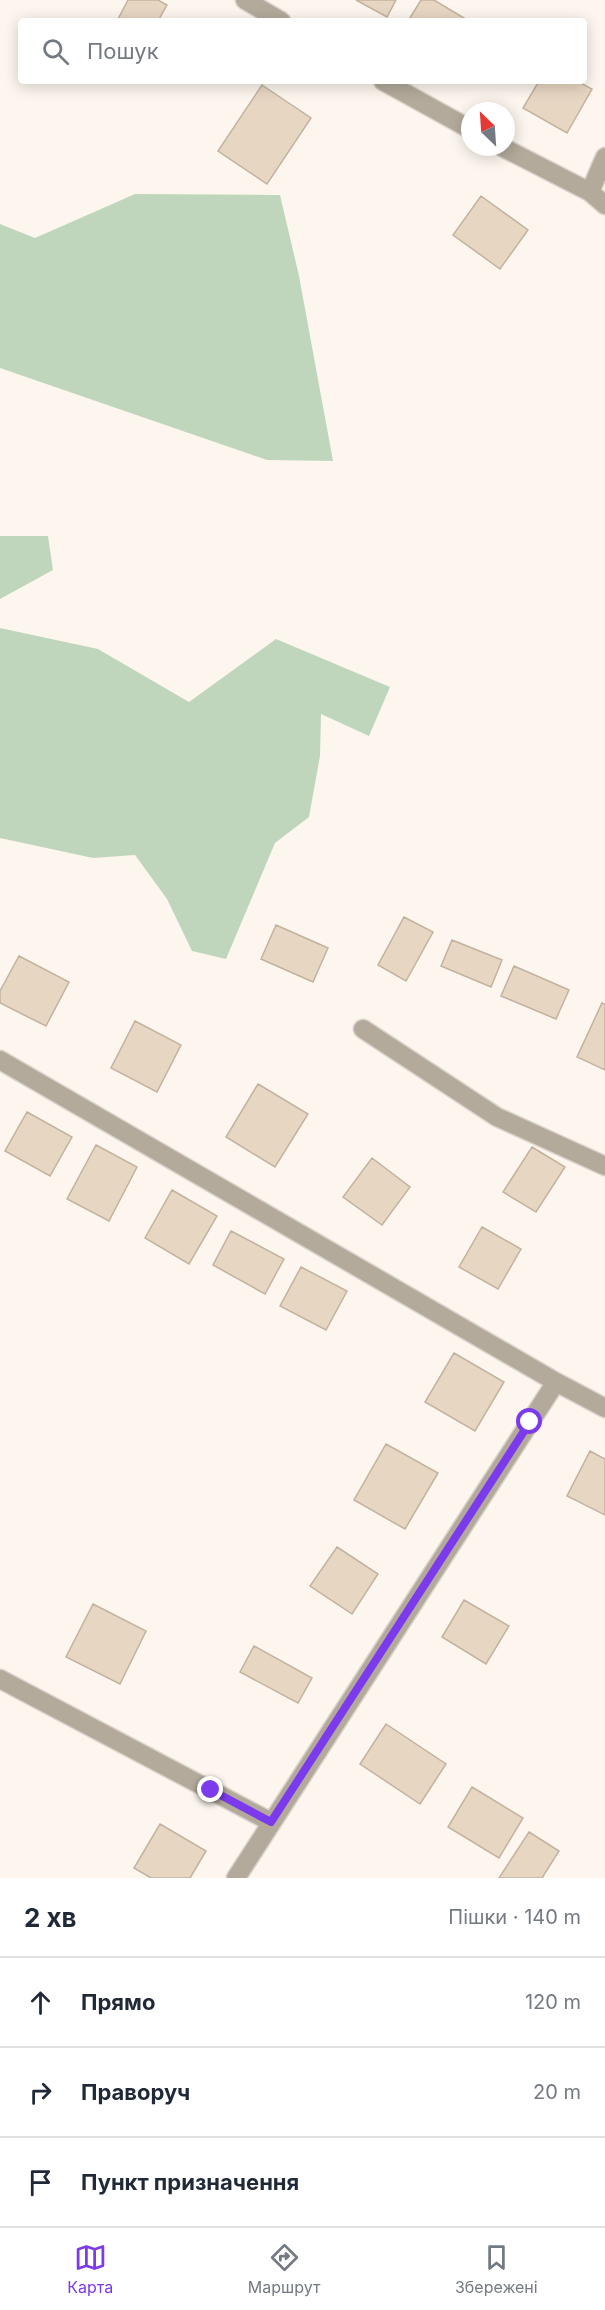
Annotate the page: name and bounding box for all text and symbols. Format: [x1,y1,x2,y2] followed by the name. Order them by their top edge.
[18,18,587,84] search box
[39,35,72,68] icon: search
[87,38,159,64] text: Пошук
[461,102,515,156] north arrow
[516,1408,542,1434] route start
[197,1776,223,1802] route end
[24,1902,77,1933] text: 2 хв
[448,1905,581,1929] text: Пішки · 140 m
[24,1986,57,2019] icon: ahead
[81,1989,155,2015] text: Прямо
[525,1990,581,2014] text: 120 m
[24,2076,57,2109] icon: right
[81,2079,190,2105] text: Праворуч
[533,2080,581,2104] text: 20 m
[24,2166,57,2199] icon: arrive
[81,2169,299,2195] text: Пункт призначення
[67,2241,113,2297] tab: Карта
[248,2241,320,2297] tab: Маршрут
[455,2241,538,2297] tab: Збережені

